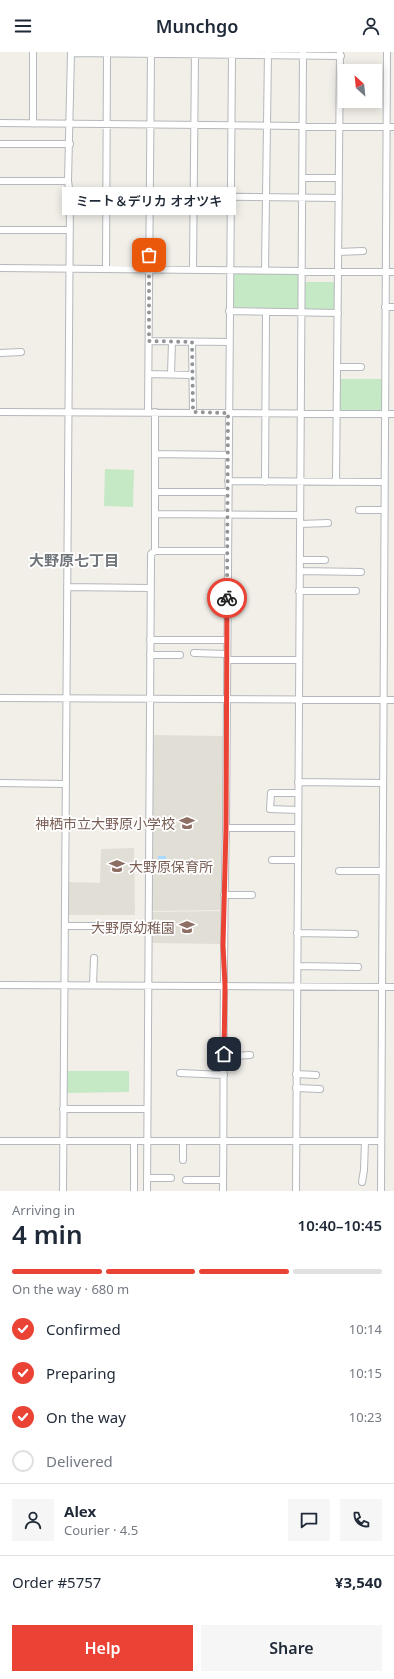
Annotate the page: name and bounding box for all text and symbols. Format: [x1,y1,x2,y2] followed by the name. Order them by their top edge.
[156,14,238,38] text: Munchgo
[12,15,34,37] icon: menu
[360,15,382,37] icon: person
[338,64,382,108] north arrow
[338,64,382,108] map controls
[62,187,236,215] callout: ミート＆デリカ オオツキ
[76,192,222,210] text: ミート＆デリカ オオツキ
[132,238,166,272] pin
[138,244,160,266] icon: bag
[29,550,119,570] district label: 大野原七丁目
[207,578,247,618] courier
[216,587,238,609] icon: bike
[35,814,175,833] place label: 神栖市立大野原小学校
[178,814,196,832] school or university icon: 神栖市立大野原小学校
[108,857,126,875] school or university icon: 大野原保育所
[129,857,213,876] place label: 大野原保育所
[91,918,175,937] place label: 大野原幼稚園
[178,918,196,936] school or university icon: 大野原幼稚園
[207,1037,241,1071] pin
[213,1043,235,1065] icon: home
[12,1201,75,1219] text: Arriving in
[298,1215,382,1235] text: 10:40–10:45
[12,1216,83,1252] text: 4 min
[12,1280,129,1298] text: On the way · 680 m
[12,1318,34,1340] icon: check
[46,1319,121,1339] text: Confirmed
[349,1320,382,1338] text: 10:14
[12,1362,34,1384] icon: check
[46,1363,116,1383] text: Preparing
[349,1364,382,1382] text: 10:15
[12,1406,34,1428] icon: check
[46,1407,126,1427] text: On the way
[349,1408,382,1426] text: 10:23
[46,1451,113,1471] text: Delivered
[12,1499,54,1541] button: person
[288,1499,330,1541] button: chat
[340,1499,382,1541] button: phone
[64,1501,96,1521] text: Alex
[64,1521,138,1539] text: Courier · 4.5
[12,1572,101,1592] text: Order #5757
[335,1572,382,1592] text: ¥3,540
[12,1625,193,1671] button: Help
[201,1625,382,1671] button: Share

